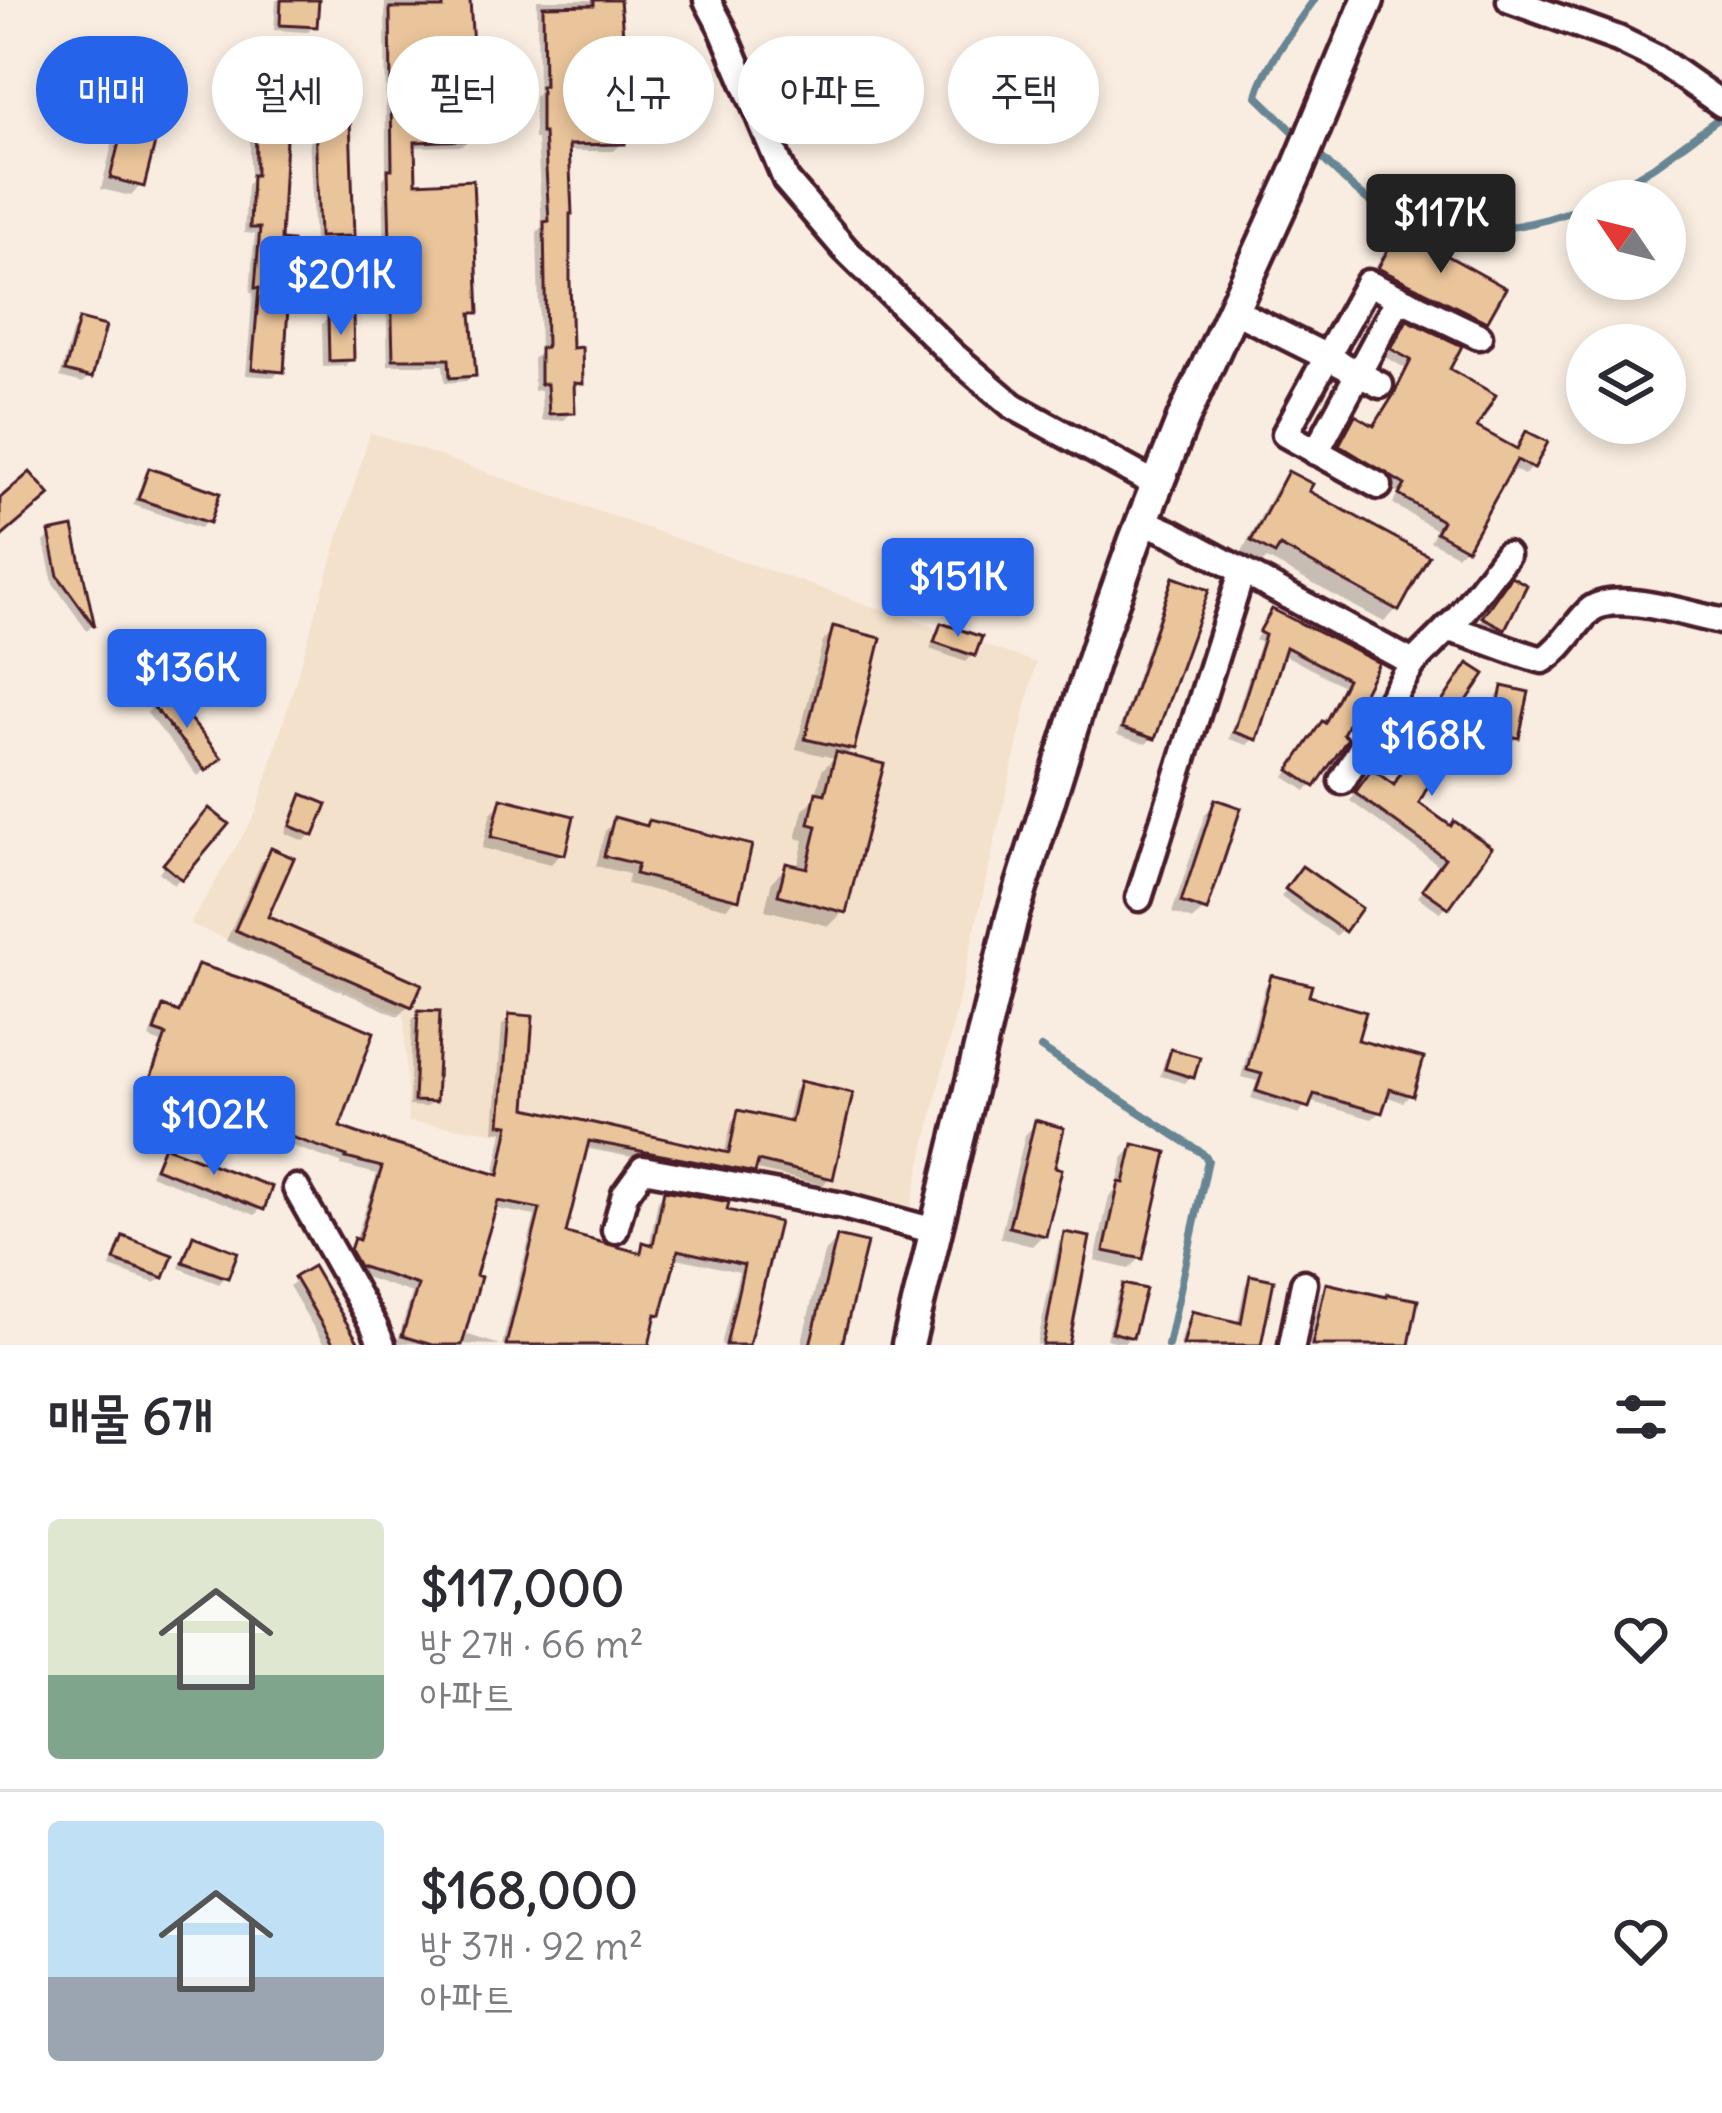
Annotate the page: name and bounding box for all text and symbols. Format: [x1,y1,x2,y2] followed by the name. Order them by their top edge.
[36,36,188,144] chip: 매매
[212,36,363,144] chip: 월세
[387,36,539,144] chip: 필터
[563,36,714,144] chip: 신규
[738,36,924,144] chip: 아파트
[948,36,1099,144] chip: 주택
[1357,174,1525,276] pin: $117K
[1566,180,1686,300] north arrow
[1566,180,1686,444] map controls
[1393,188,1489,237] text: $117K
[257,236,425,338] pin: $201K
[287,250,395,299] text: $201K
[1566,324,1686,444] button: layers
[874,538,1042,640] pin: $151K
[909,552,1007,601] text: $151K
[103,629,271,731] pin: $136K
[134,643,240,692] text: $136K
[1348,697,1516,799] pin: $168K
[1379,711,1485,760] text: $168K
[130,1076,298,1178] pin: $102K
[160,1090,268,1139] text: $102K
[48,1384,213,1448] text: 매물 6개
[1608,1384,1674,1450] icon: filters
[420,1556,624,1620] text: $117,000
[144,1567,288,1711] icon: home
[1608,1606,1674,1672] icon: heart
[420,1620,644,1669] text: 방 2개 · 66 m²
[420,1671,514,1720] text: 아파트
[420,1858,638,1922] text: $168,000
[144,1869,288,2013] icon: home
[1608,1908,1674,1974] icon: heart
[420,1922,643,1971] text: 방 3개 · 92 m²
[420,1973,514,2022] text: 아파트

